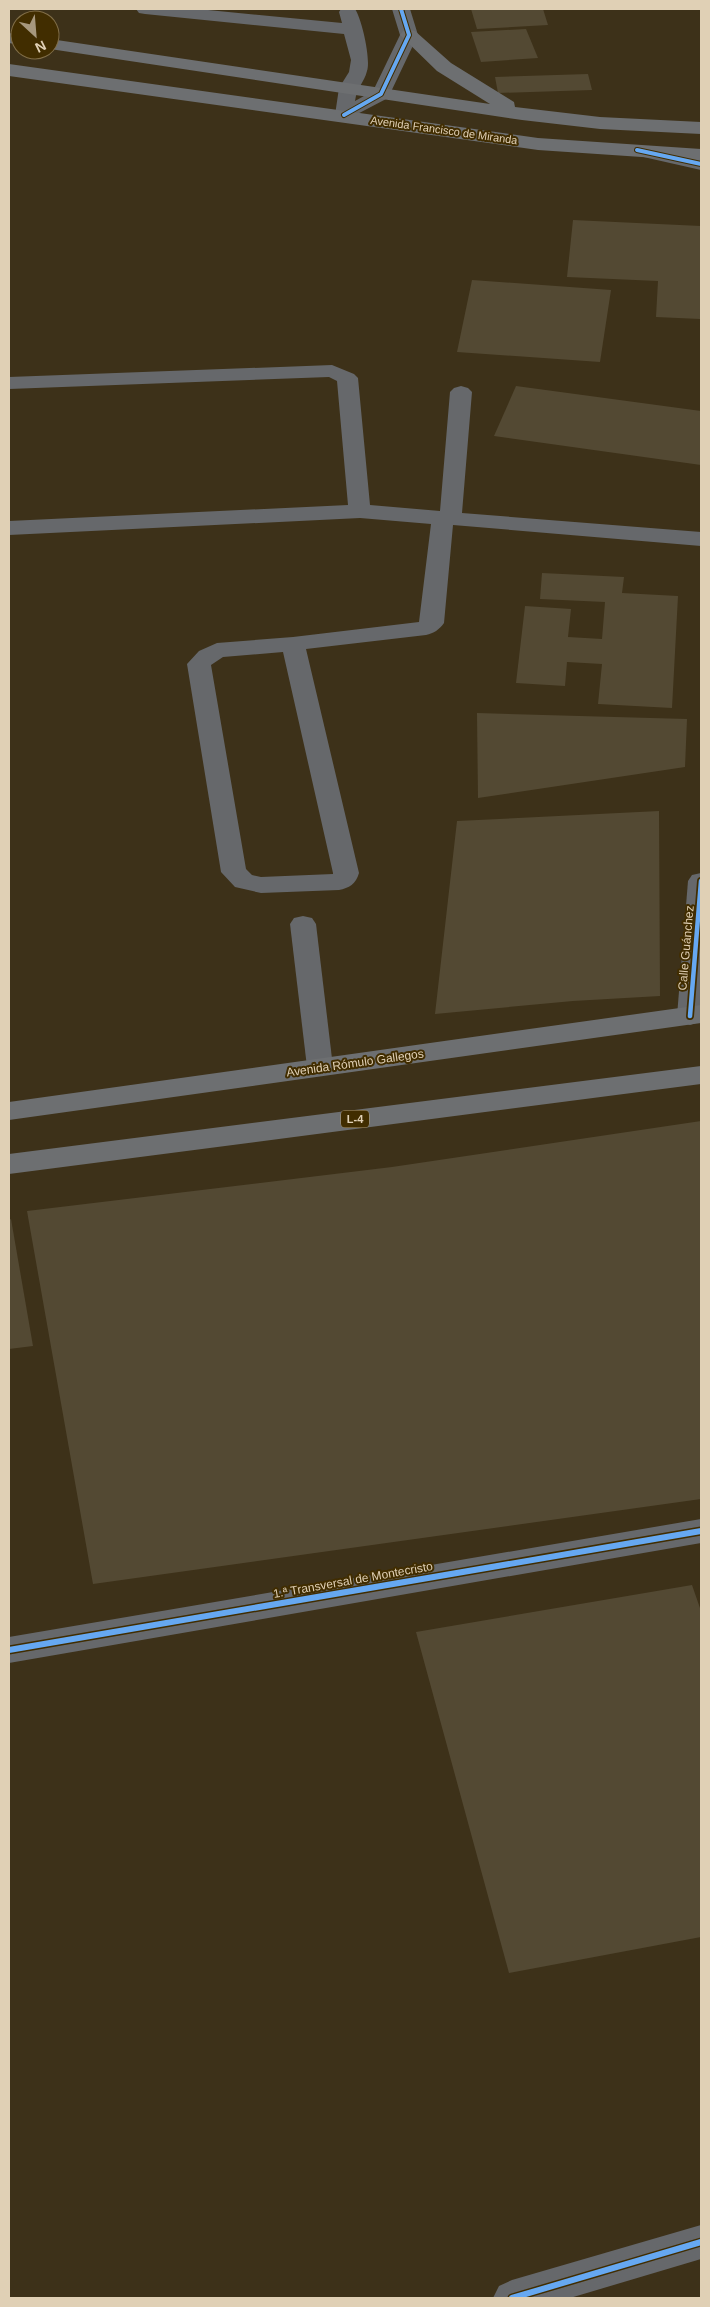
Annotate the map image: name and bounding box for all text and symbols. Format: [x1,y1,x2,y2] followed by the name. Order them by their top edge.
[10,10,60,60] north arrow
[33,37,49,56] text: N
[370,114,519,146] street label: Avenida Francisco de Miranda
[675,905,697,991] street label: Calle Guánchez
[285,1046,425,1080] street label: Avenida Rómulo Gallegos
[341,1110,369,1128] road number: L-4
[272,1559,434,1601] street label: 1.ª Transversal de Montecristo

